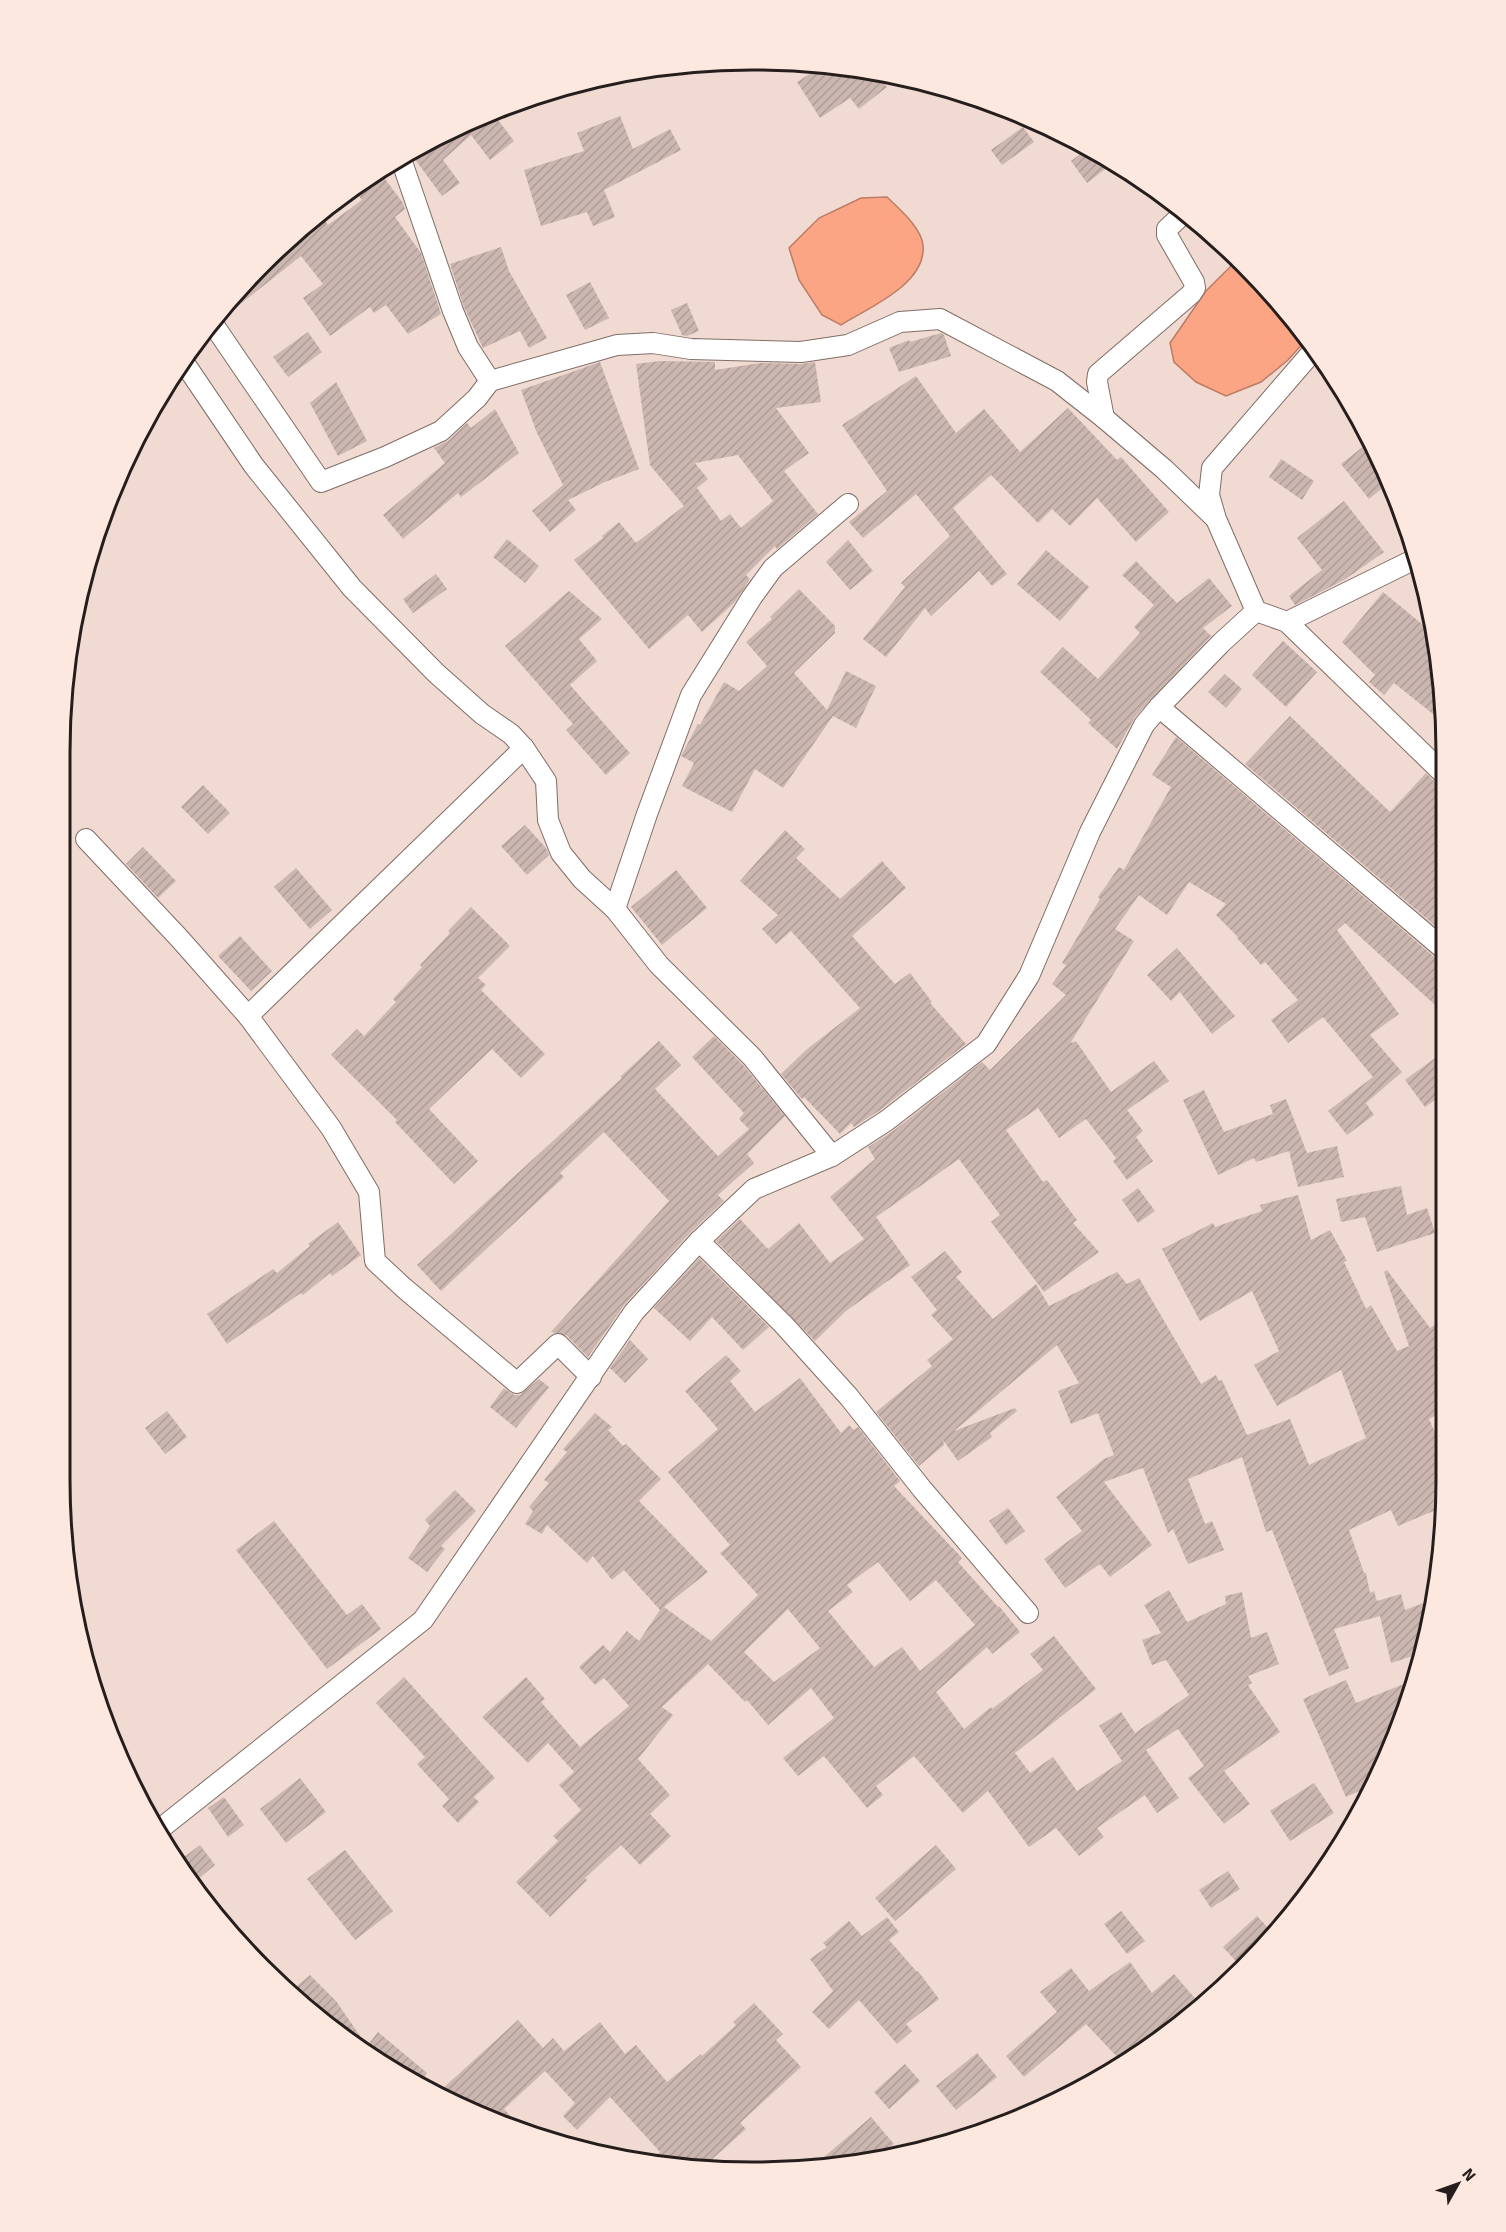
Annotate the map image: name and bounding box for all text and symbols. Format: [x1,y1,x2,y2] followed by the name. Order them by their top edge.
[1428,2154,1488,2214] north arrow
[1457,2164,1480,2186] text: N

